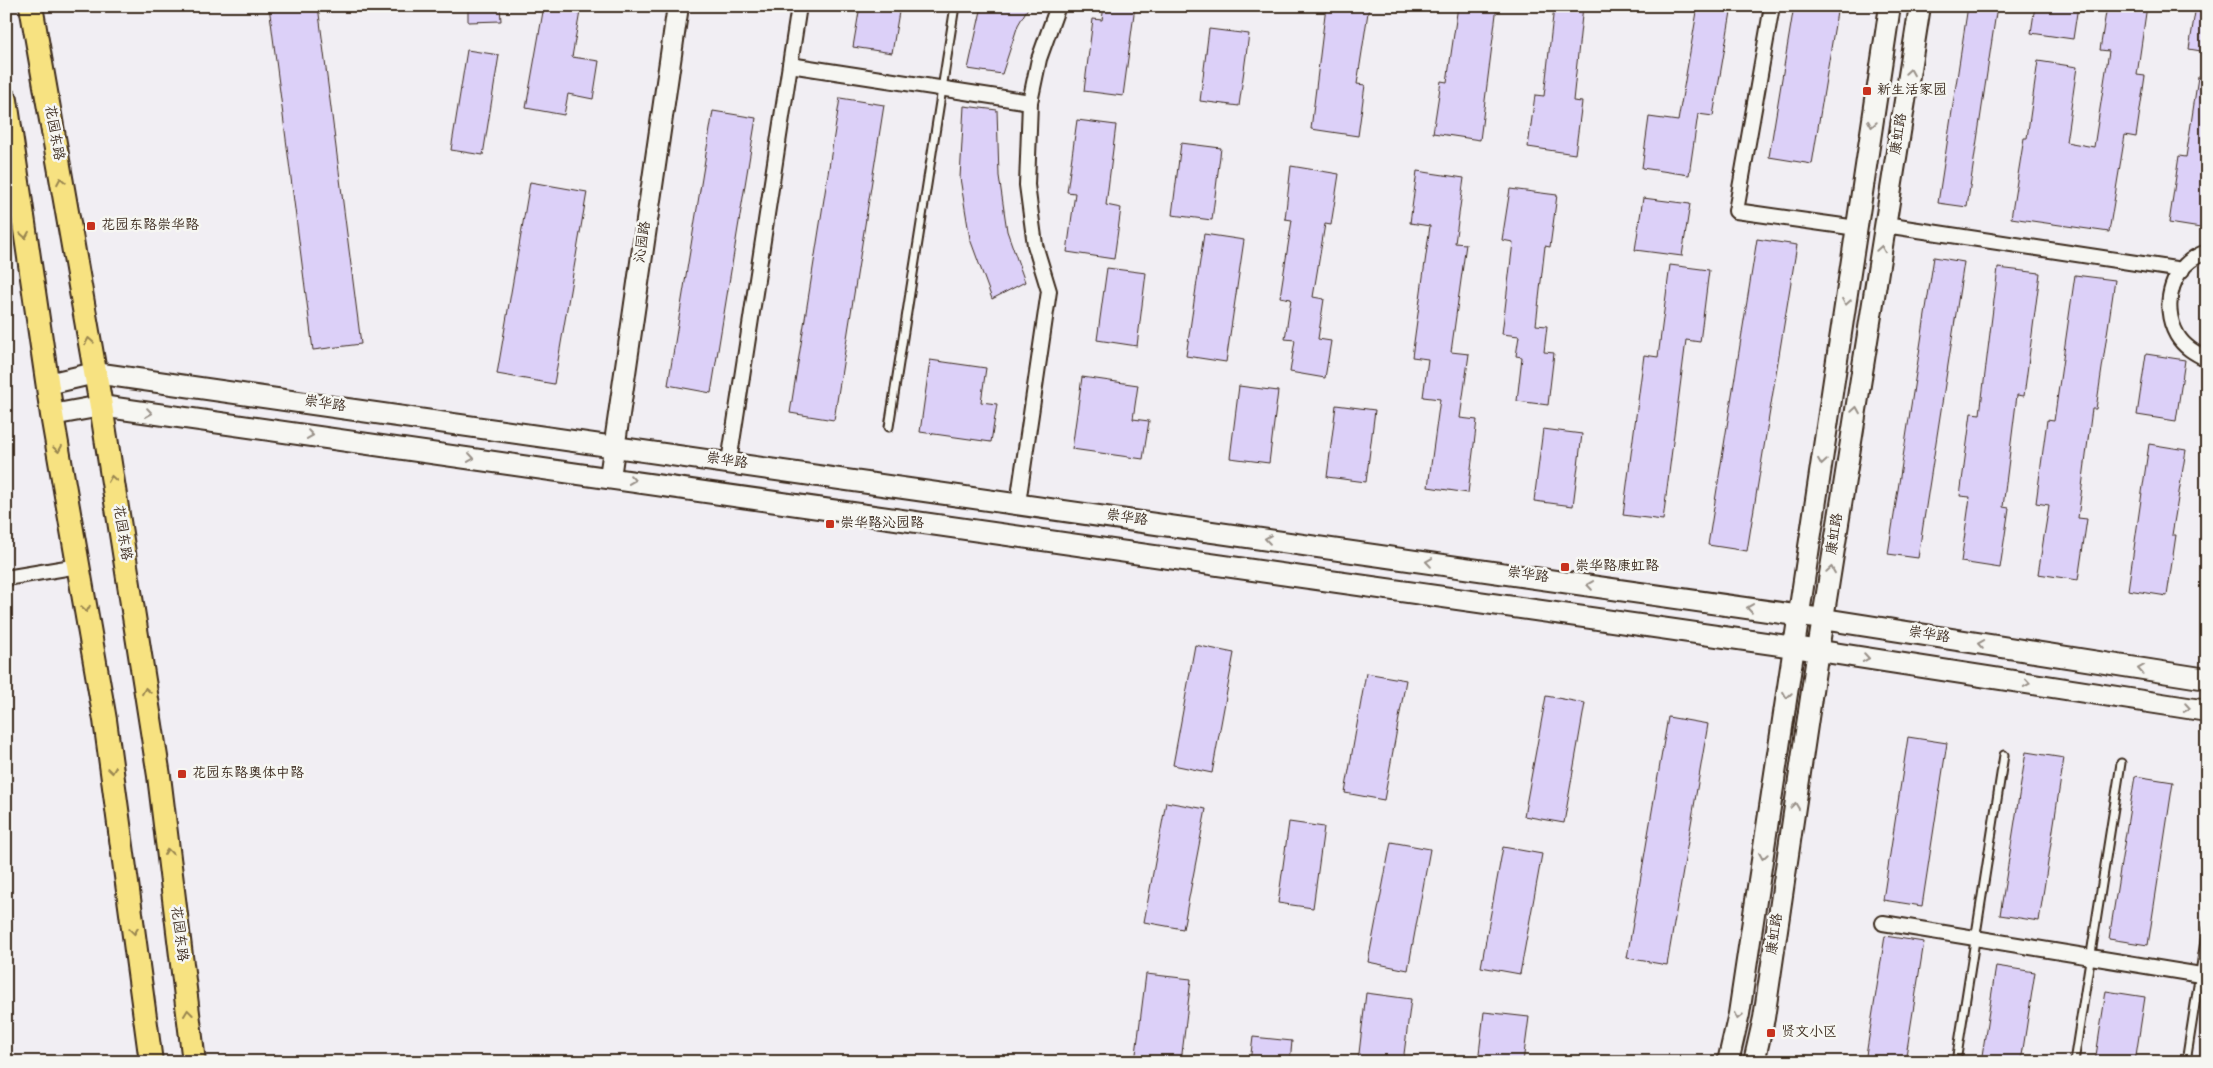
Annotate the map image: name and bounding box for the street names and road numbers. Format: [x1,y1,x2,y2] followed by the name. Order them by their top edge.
[40,104,67,162] street label: 花园东路
[1887,112,1912,156] street label: 康虹路
[632,220,655,264] street label: 沁园路
[303,393,347,416] street label: 崇华路
[705,450,749,473] street label: 崇华路
[108,504,135,562] street label: 花园东路
[1105,507,1149,530] street label: 崇华路
[1823,512,1848,556] street label: 康虹路
[1506,564,1550,587] street label: 崇华路
[1907,623,1951,648] street label: 崇华路
[166,905,191,963] street label: 花园东路
[1764,912,1787,956] street label: 康虹路

